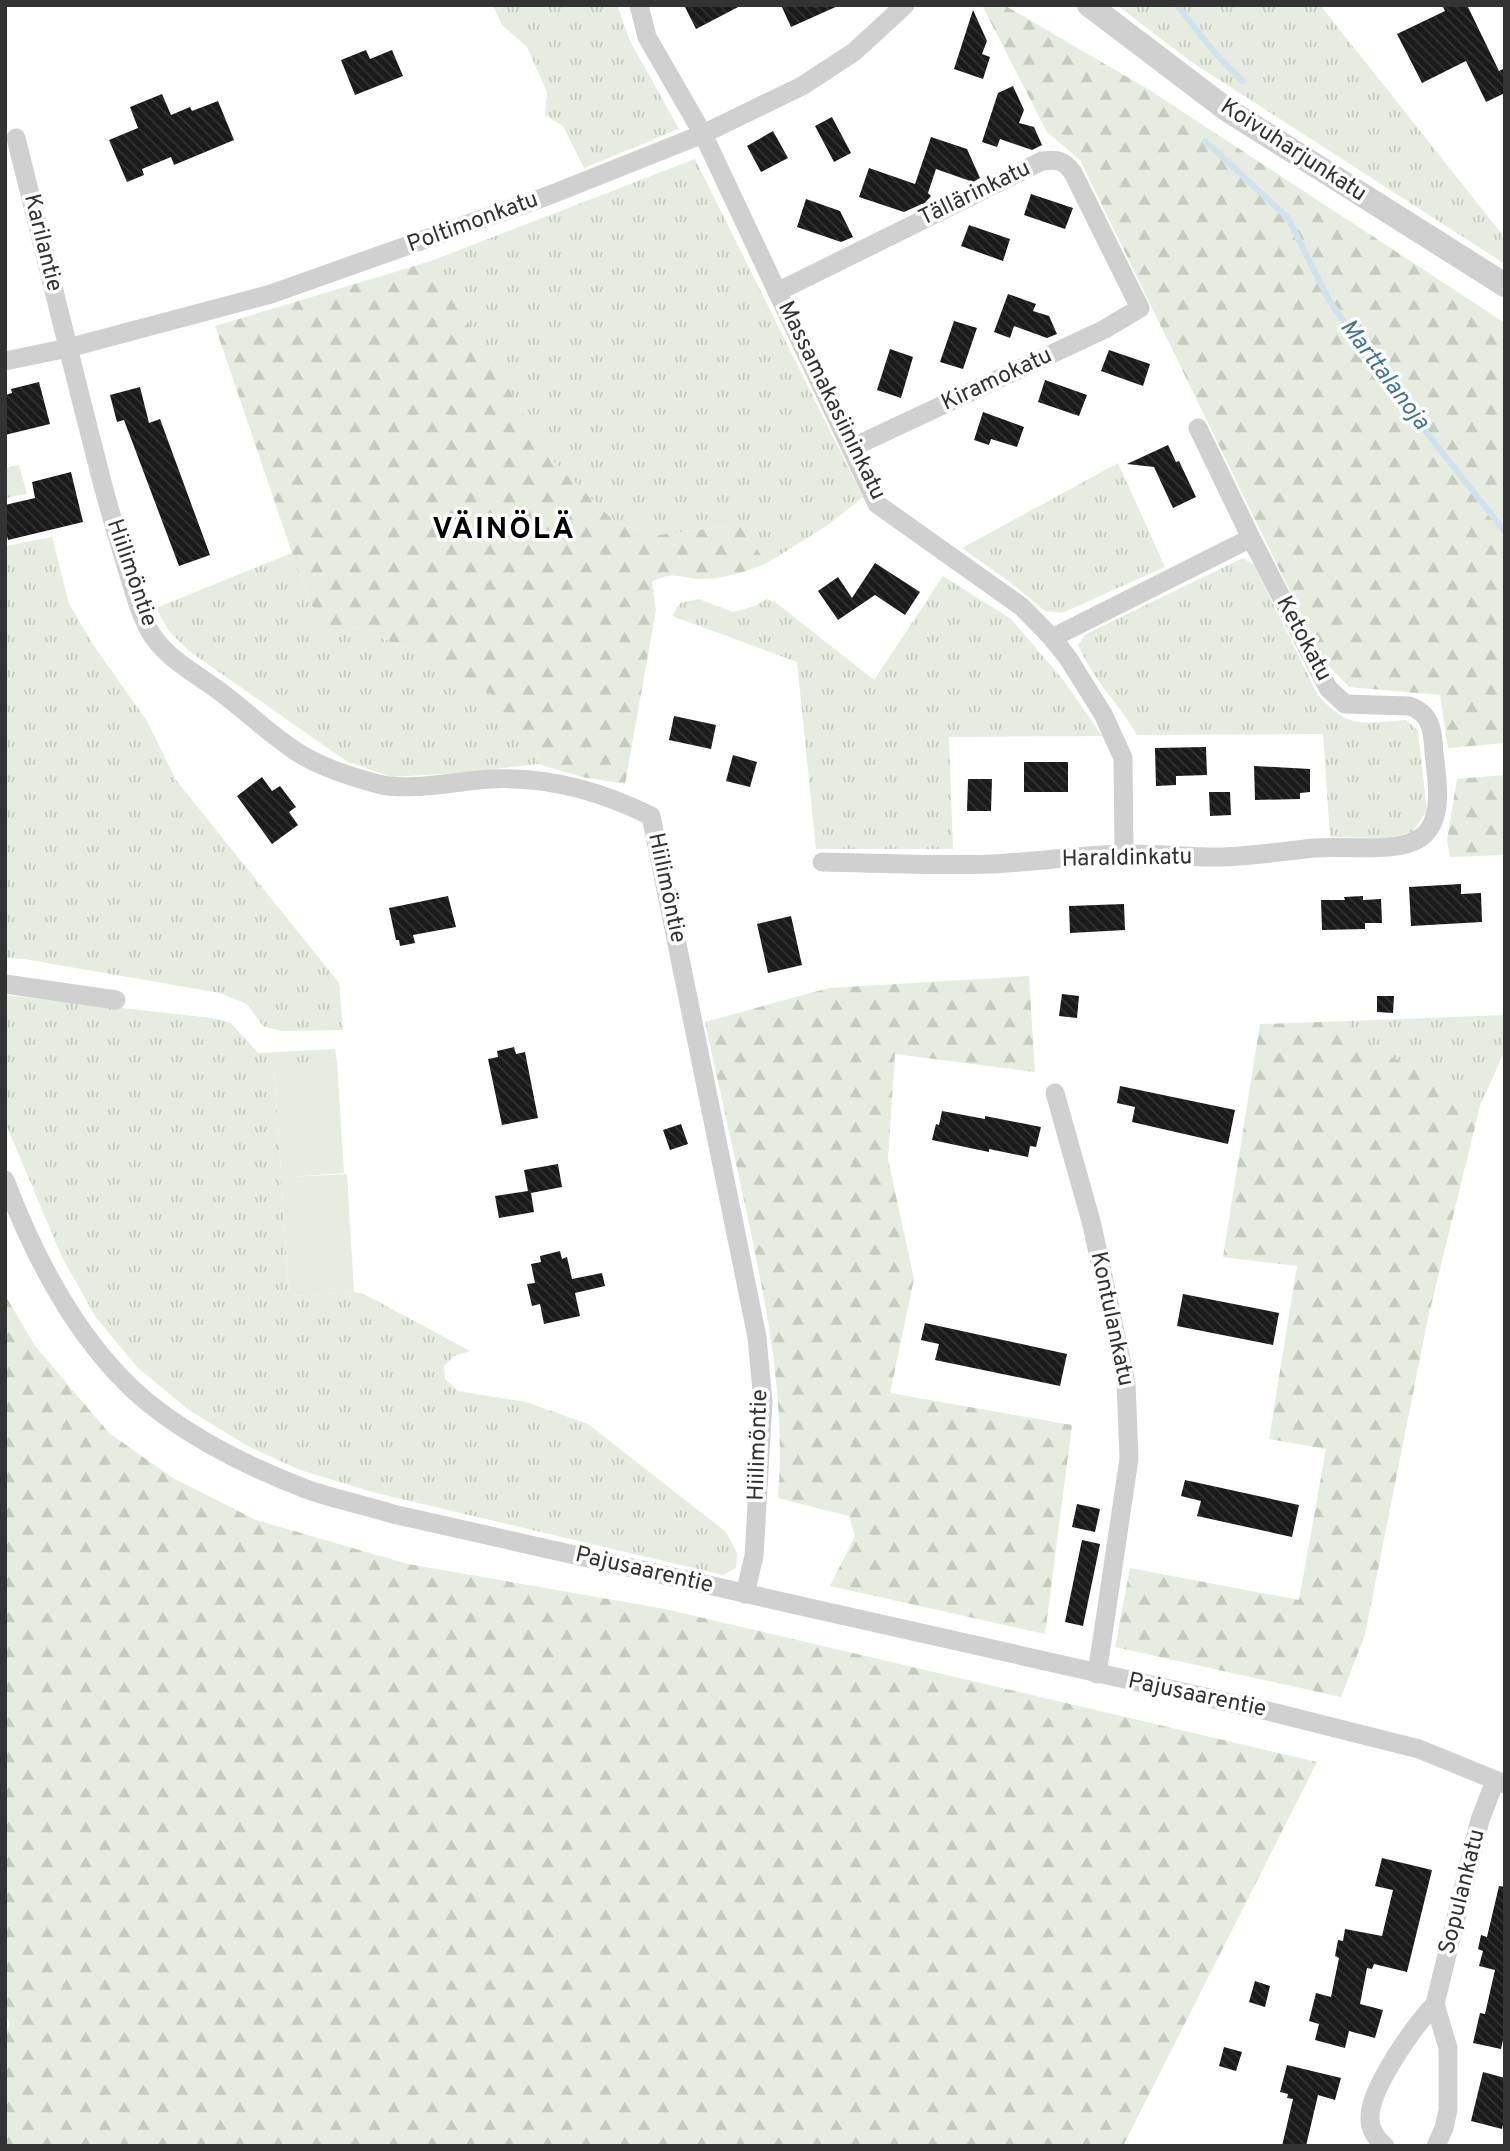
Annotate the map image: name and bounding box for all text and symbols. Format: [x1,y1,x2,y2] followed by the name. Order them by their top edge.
[1214,93,1372,209] street label: Koivuharjunkatu
[914,155,1036,233] street label: Tällärinkatu
[403,186,543,260] street label: Poltimonkatu
[16,191,68,295] street label: Karilantie
[770,297,892,505] street label: Massamakasiininkatu
[1333,314,1436,437] water label: Marttalanoja
[937,342,1057,418] street label: Kiramokatu
[432,509,576,549] district label: VÄINÖLÄ
[99,515,163,631] street label: Hiilimöntie
[1268,591,1338,687] street label: Ketokatu
[640,830,692,946] street label: Hiilimöntie
[1061,843,1193,875] street label: Haraldinkatu
[1083,1249,1139,1389] street label: Kontulankatu
[743,1389,775,1501] street label: Hiilimöntie
[572,1541,716,1601] street label: Pajusaarentie
[1125,1667,1269,1725] street label: Pajusaarentie
[1433,1826,1493,1958] street label: Sopulankatu

